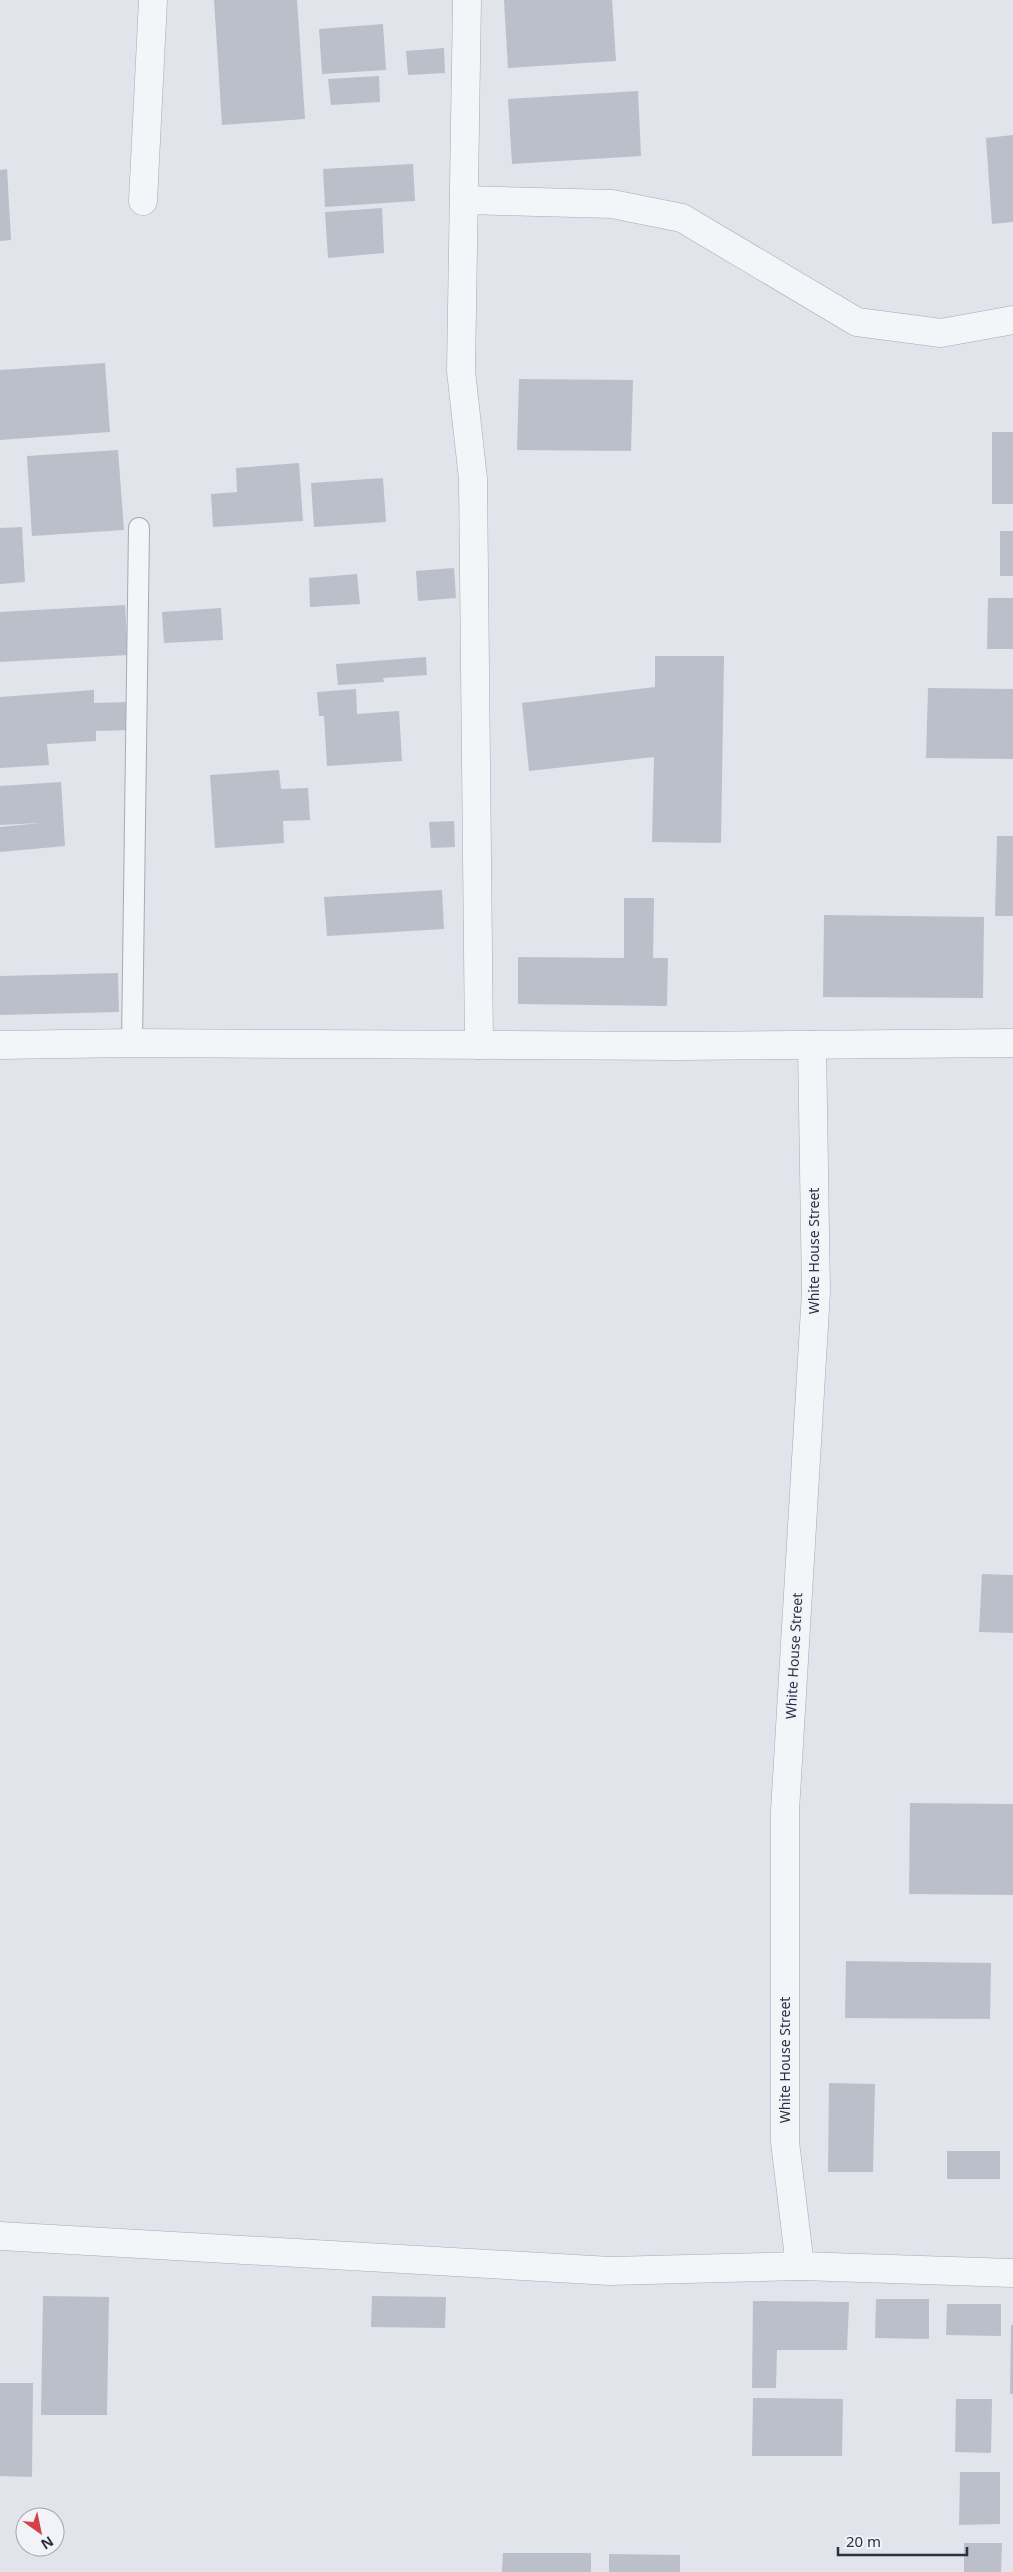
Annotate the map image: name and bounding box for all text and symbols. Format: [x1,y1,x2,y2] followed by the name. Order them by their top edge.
[804,1188,823,1314] street label: White House Street
[781,1592,806,1720] street label: White House Street
[775,1997,794,2123] street label: White House Street
[15,2507,65,2557] north arrow
[838,2524,967,2556] scale bar
[846,2531,881,2551] text: 20 m
[37,2532,57,2554] text: N

